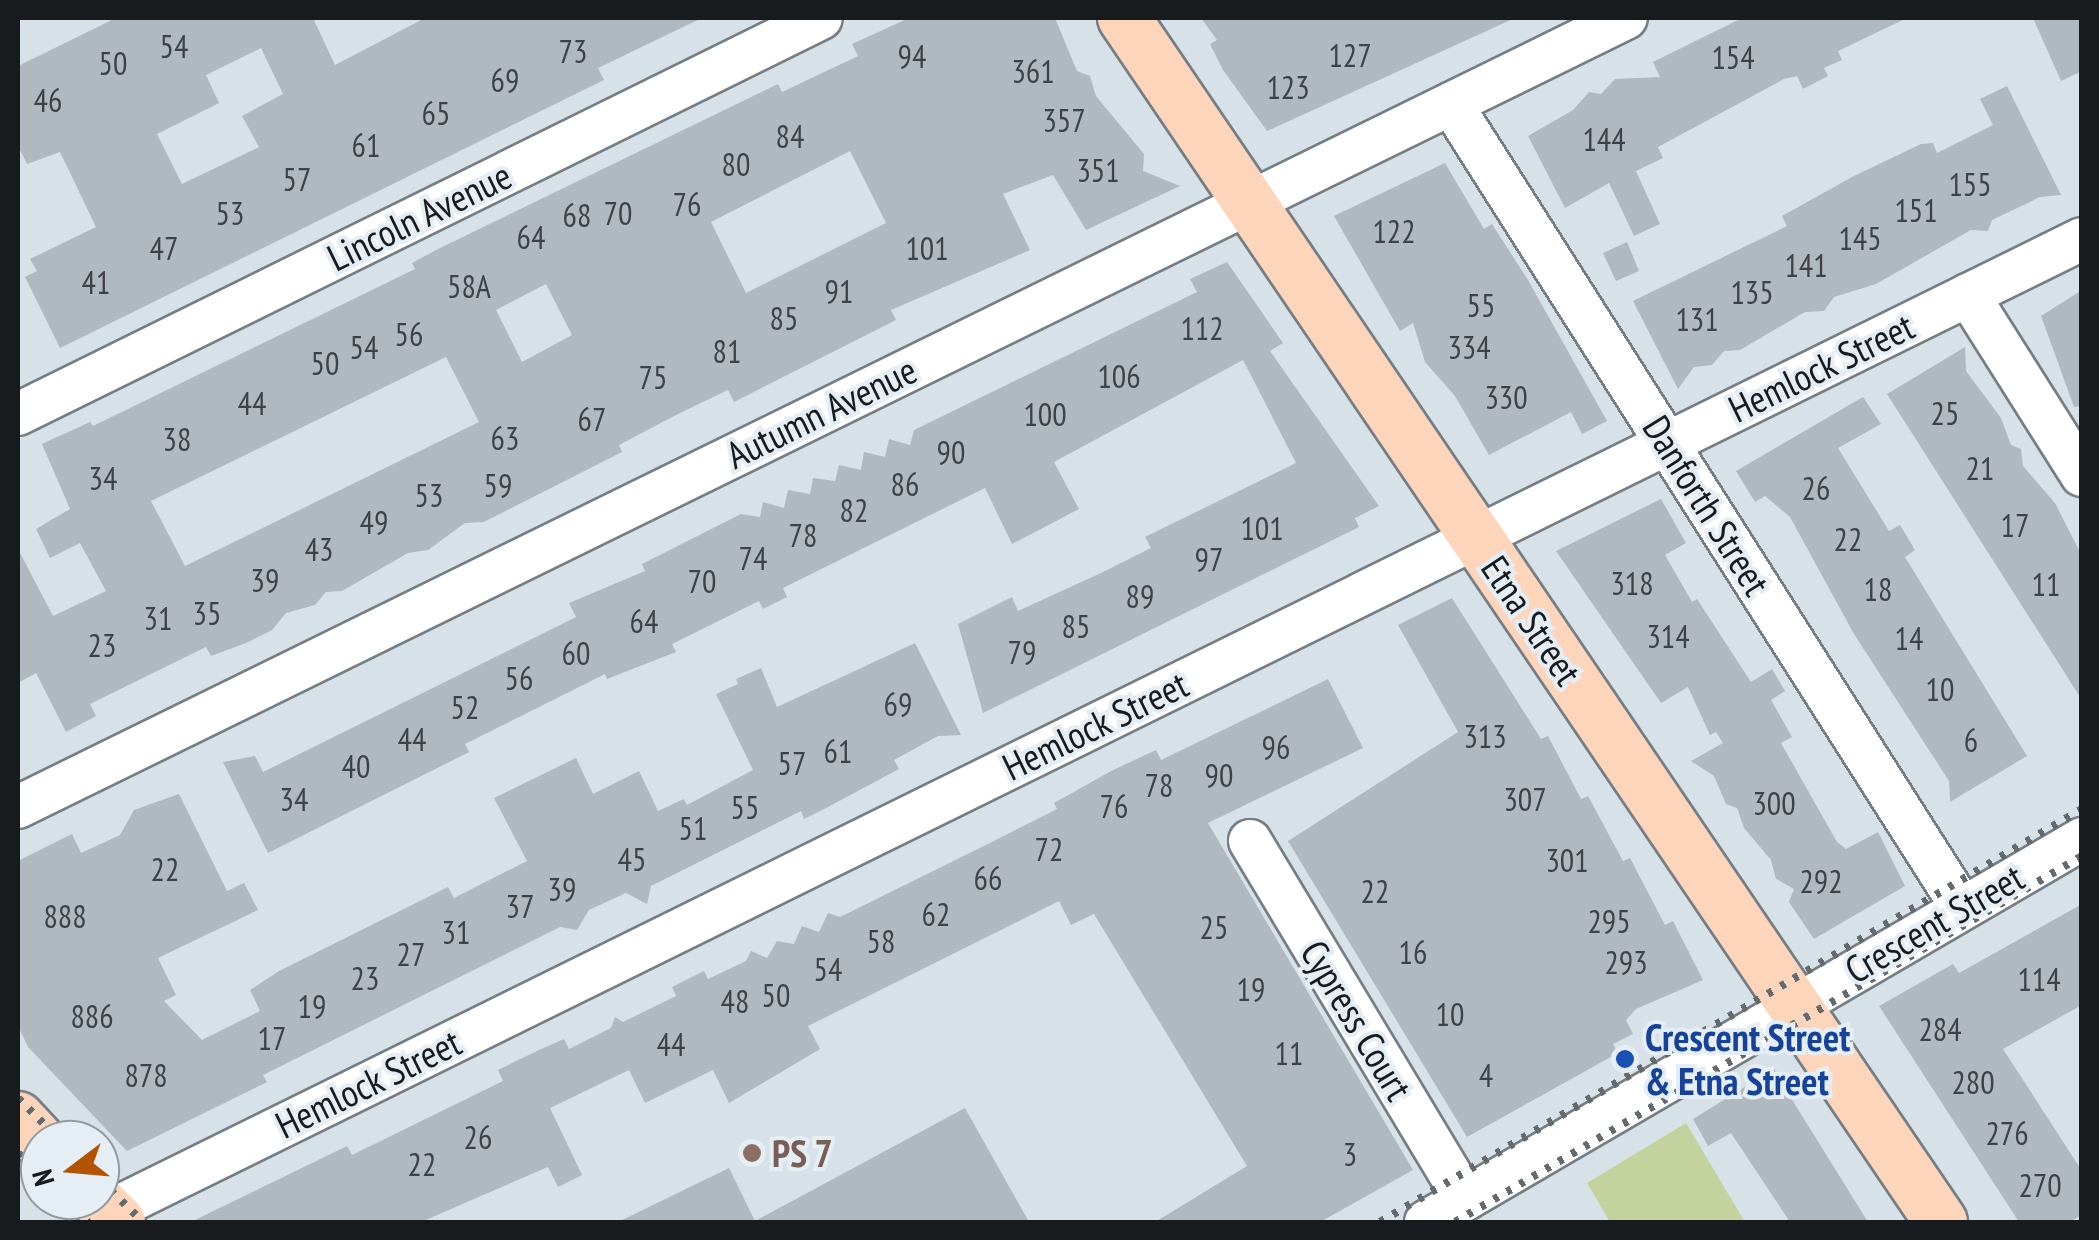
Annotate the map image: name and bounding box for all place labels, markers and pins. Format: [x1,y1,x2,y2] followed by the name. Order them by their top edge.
[1645,1014,1850,1104] place label: Crescent Street & Etna Street
[1614,1048,1636,1070] marker: Crescent Street & Etna Street
[772,1130,833,1176] place label: PS 7
[741,1142,763,1164] marker: PS 7

